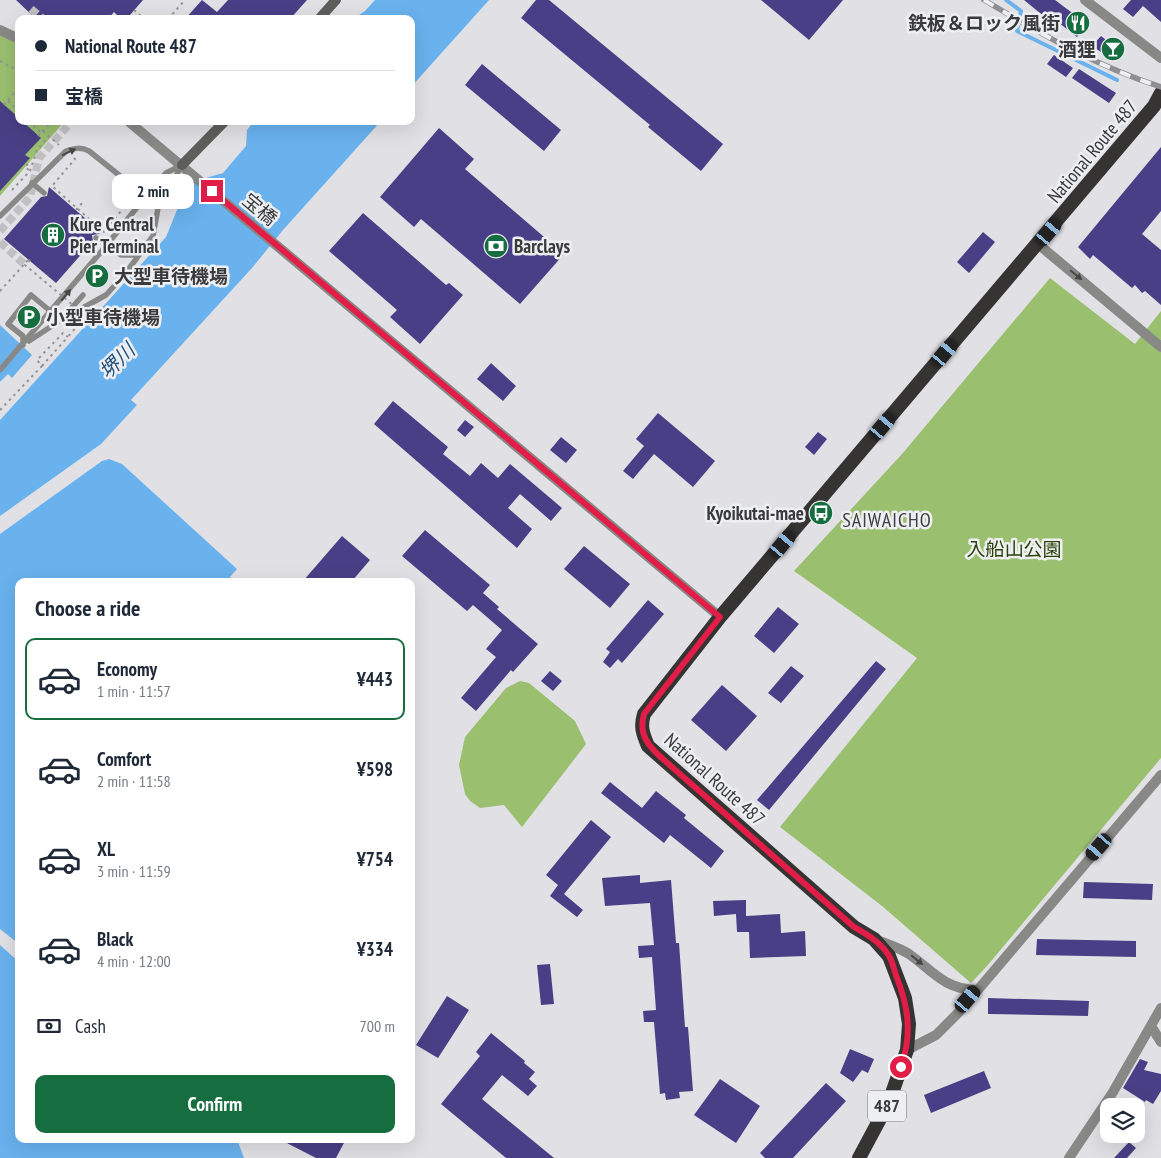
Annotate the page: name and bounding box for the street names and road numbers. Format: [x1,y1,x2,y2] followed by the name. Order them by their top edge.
[1042,95,1142,207] street label: National Route 487
[238,188,282,230] street label: 宝橋
[660,728,770,830] street label: National Route 487
[868,1090,906,1122] road number: 487

